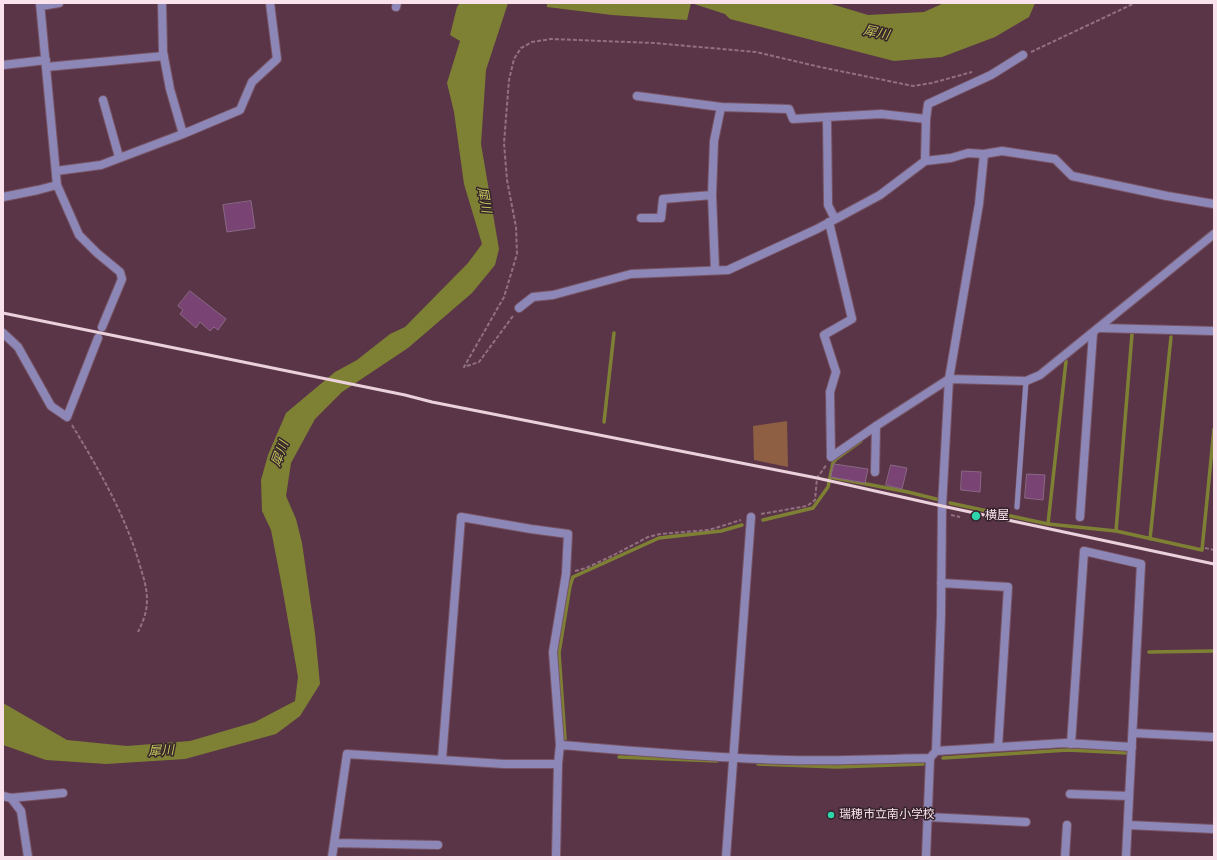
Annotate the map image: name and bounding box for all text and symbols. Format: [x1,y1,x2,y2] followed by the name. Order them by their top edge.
[862,24,890,44] water label: 犀川
[473,186,493,214] water label: 犀川
[269,439,293,469] water label: 犀川
[985,509,1009,523] place label: 横屋
[970,510,982,522] marker: 横屋
[148,744,174,760] water label: 犀川
[839,808,935,822] place label: 瑞穂市立南小学校
[826,810,836,820] marker: 瑞穂市立南小学校

